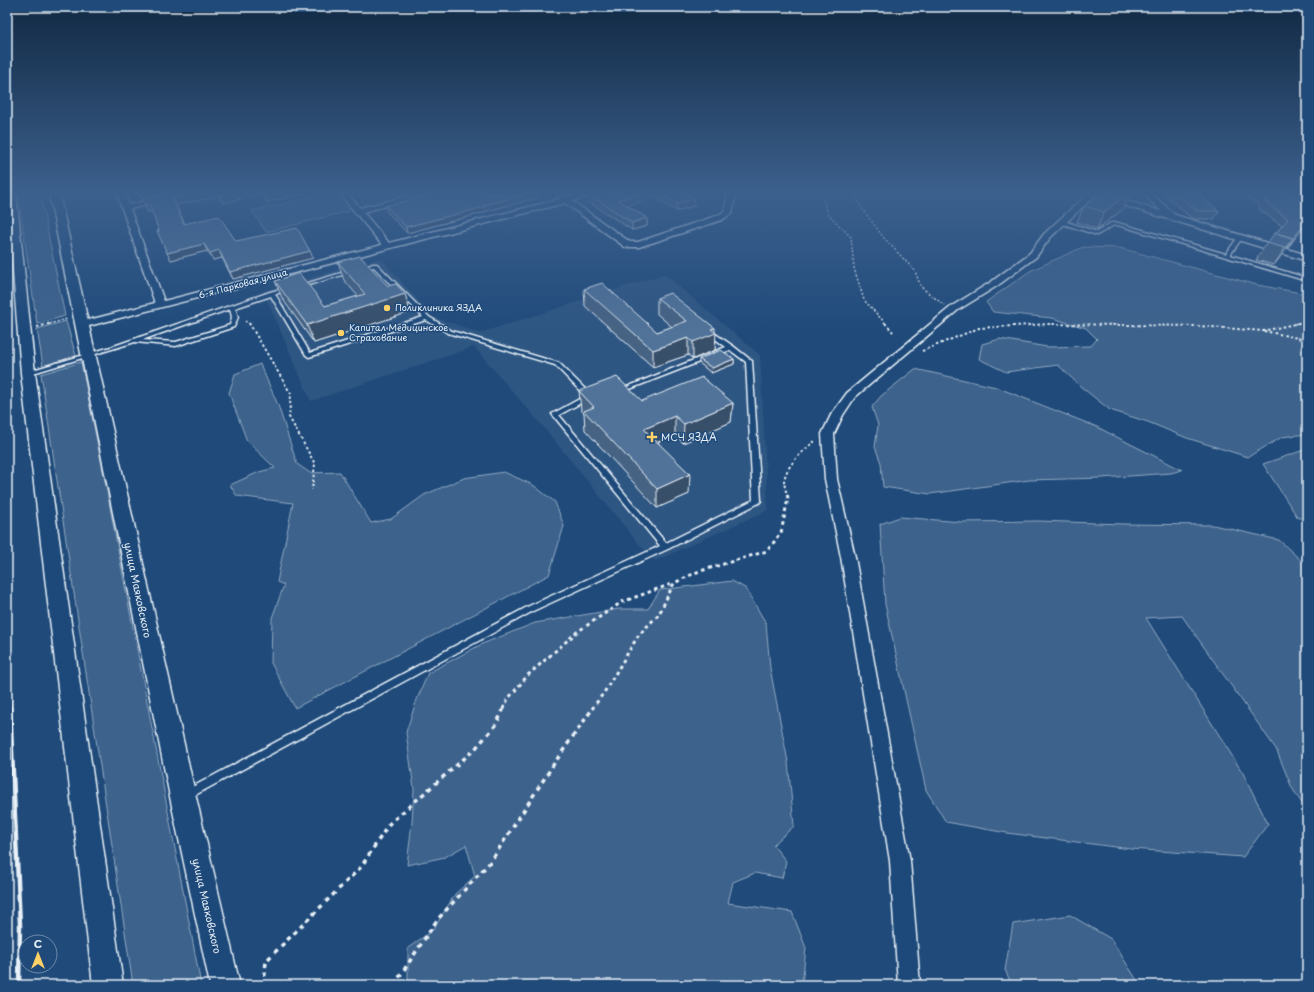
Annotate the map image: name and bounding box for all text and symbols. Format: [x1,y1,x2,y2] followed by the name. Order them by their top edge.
[197,264,289,302] street label: 6-я Парковая улица
[395,300,482,314] place label: Поликлиника ЯЗДА
[382,303,392,313] marker: Поликлиника ЯЗДА
[349,320,448,344] place label: Капитал Медицинское Страхование
[336,328,346,338] marker: Капитал Медицинское Страхование
[661,429,717,444] place label: МСЧ ЯЗДА
[646,431,658,443] marker: МСЧ ЯЗДА
[121,541,156,639] street label: улица Маяковского
[189,857,226,955] street label: улица Маяковского
[18,934,58,974] north arrow
[34,935,42,952] text: С

